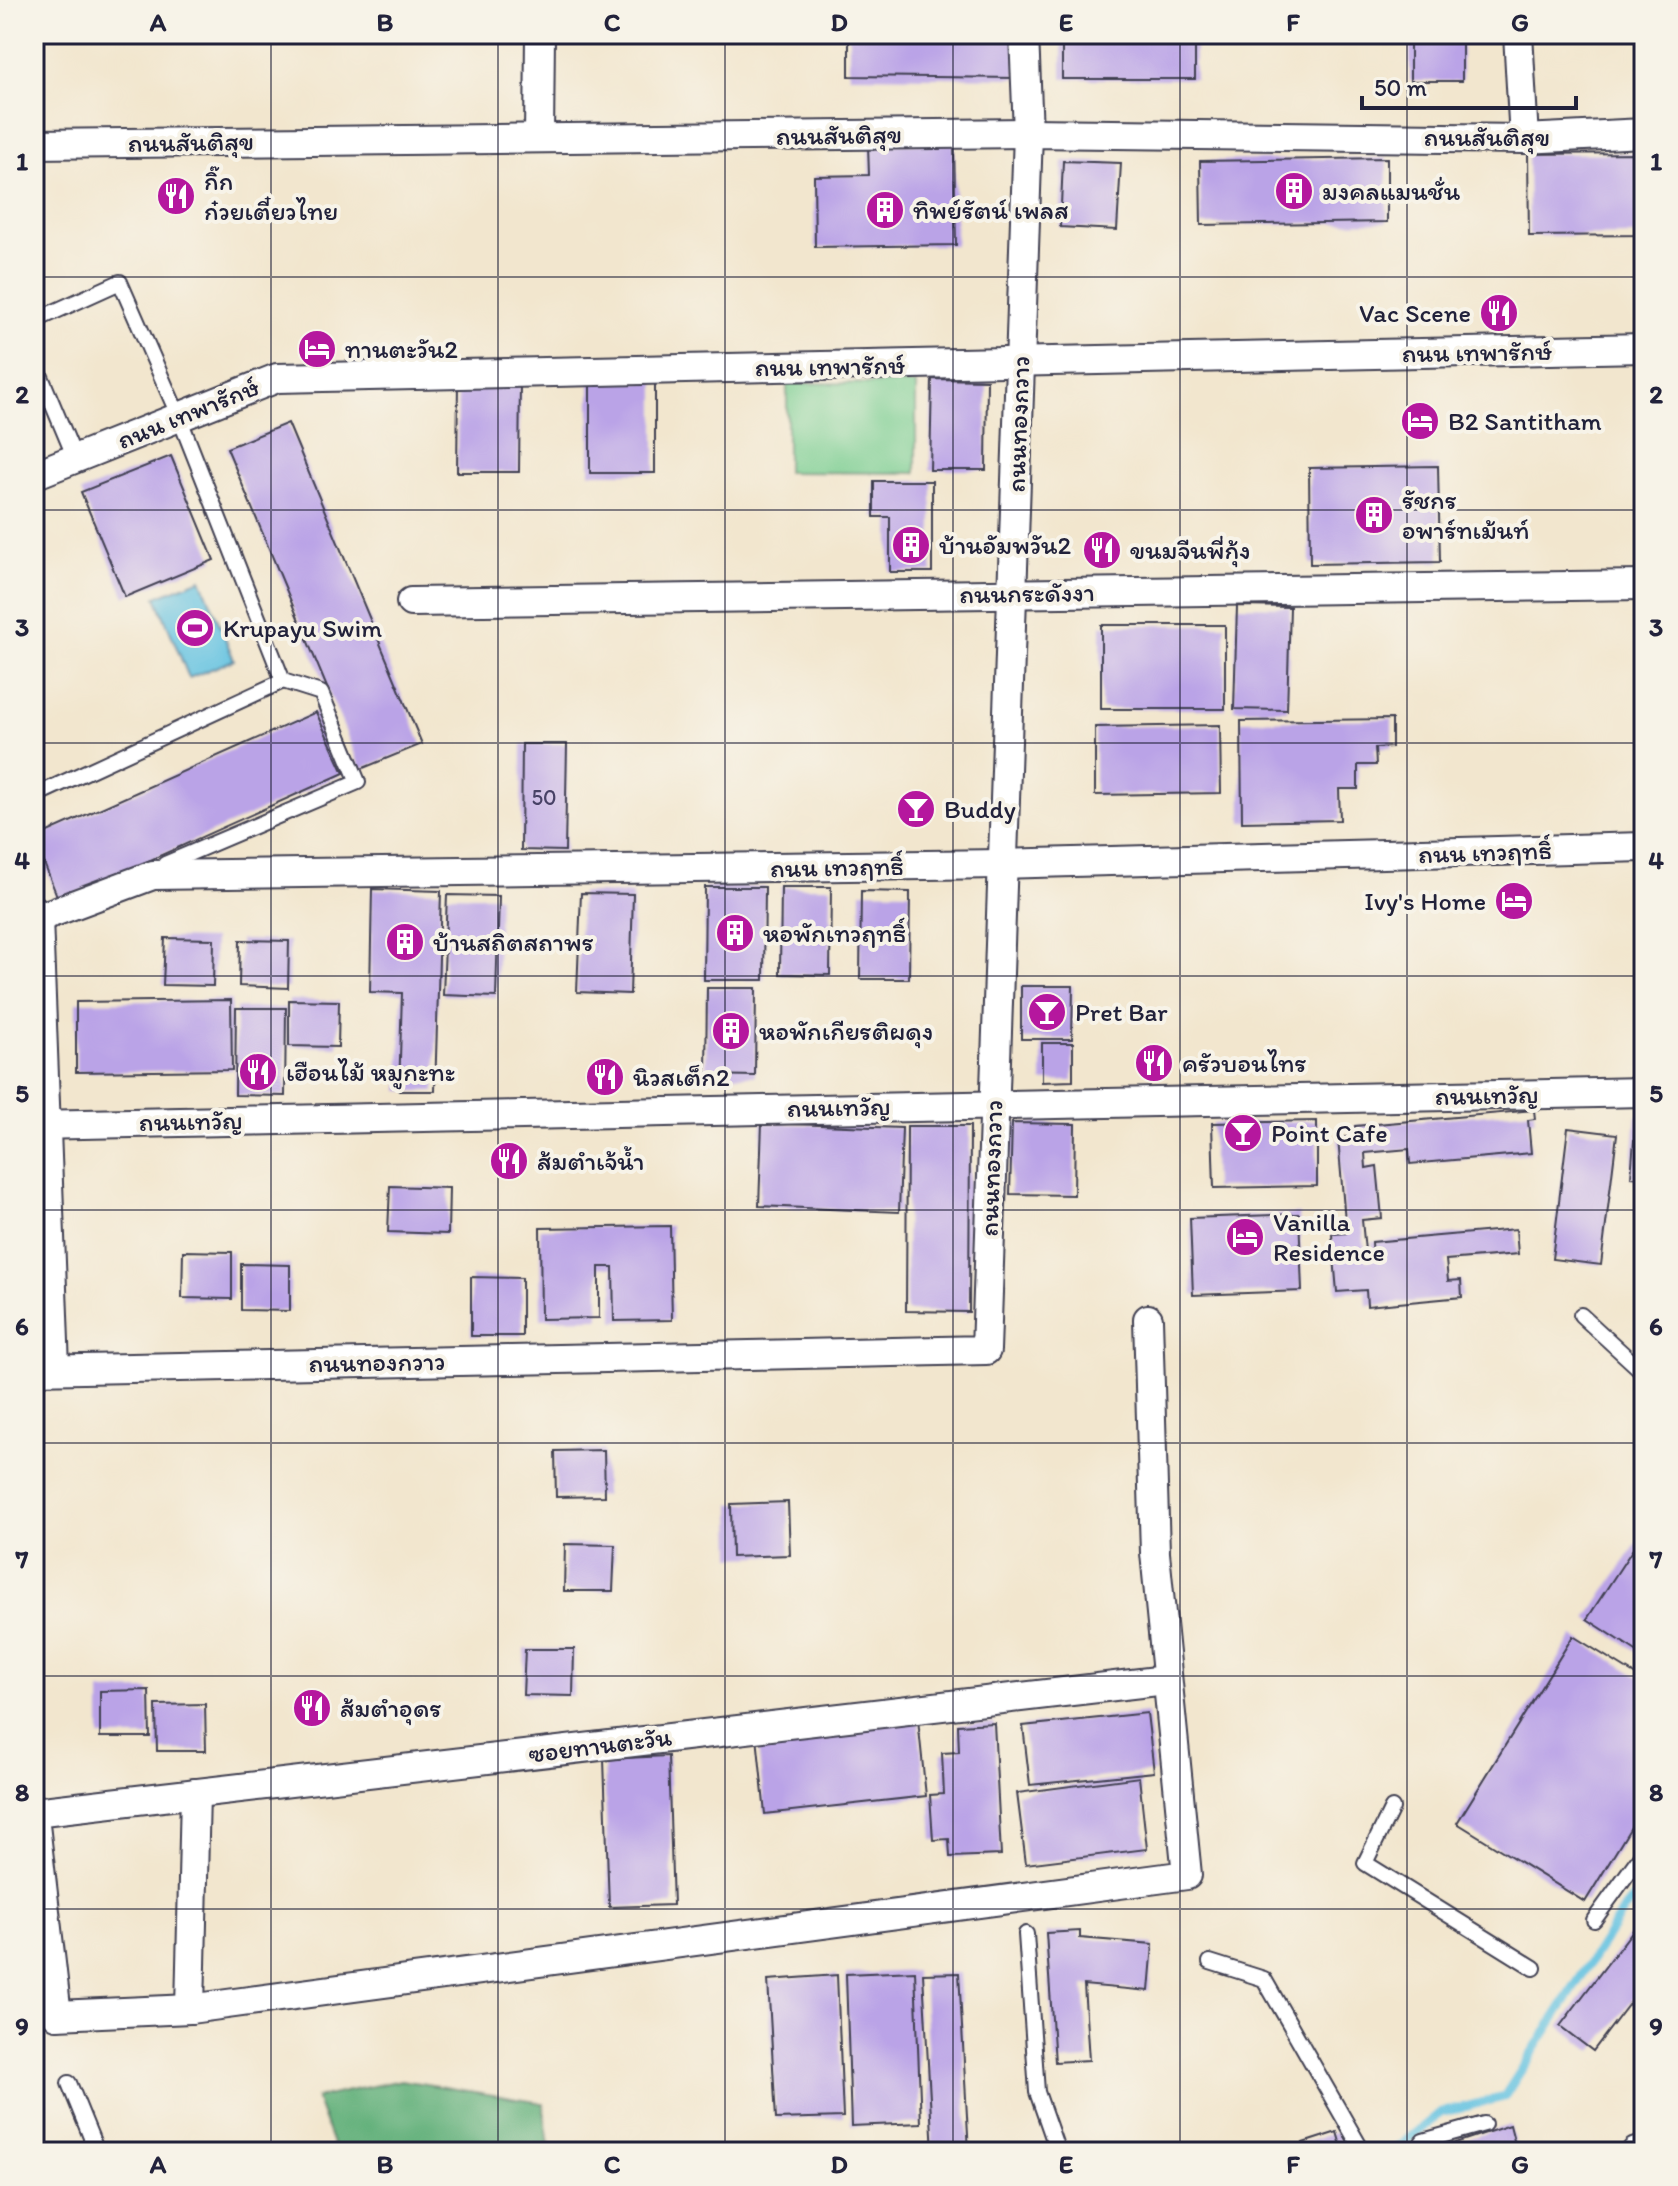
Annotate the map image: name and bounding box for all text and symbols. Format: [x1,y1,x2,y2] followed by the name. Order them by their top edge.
[149,6,167,38] text: A
[377,6,394,38] text: B
[604,6,621,38] text: C
[830,6,848,38] text: D
[1059,6,1073,38] text: E
[1286,6,1300,38] text: F
[1511,6,1529,38] text: G
[1362,60,1576,110] scale bar
[1374,73,1427,102] text: 50 m
[776,118,902,154] street label: ถนนสันติสุข
[1424,121,1550,155] street label: ถนนสันติสุข
[128,125,254,161] street label: ถนนสันติสุข
[16,145,28,177] text: 1
[1650,145,1662,177] text: 1
[204,165,338,227] place label: กิ๊ก ก๋วยเตี๋ยวไทย
[1273,170,1315,212] building icon: มงคลแมนชั่น
[155,175,197,217] restaurant icon: กิ๊ก ก๋วยเตี๋ยวไทย
[1322,175,1461,207] place label: มงคลแมนชั่น
[864,189,906,231] building icon: ทิพย์รัตน์ เพลส
[913,194,1069,226] place label: ทิพย์รัตน์ เพลส
[1478,292,1520,334] restaurant icon: Vac Scene
[1359,297,1471,329] place label: Vac Scene
[296,328,338,370] hotel icon: ทานตะวัน2
[345,333,458,365] place label: ทานตะวัน2
[1402,335,1552,369] street label: ถนน เทพารักษ์
[755,349,905,383] street label: ถนน เทพารักษ์
[1000,355,1036,493] street label: ถนนทองกวาว
[112,370,264,456] street label: ถนน เทพารักษ์
[15,378,29,410] text: 2
[1649,378,1663,410] text: 2
[1399,400,1441,442] hotel icon: B2 Santitham
[1448,405,1602,437] place label: B2 Santitham
[1402,484,1529,546] place label: รัชกร อพาร์ทเม้นท์
[1353,494,1395,536] building icon: รัชกร อพาร์ทเม้นท์
[890,524,932,566] building icon: บ้านอัมพวัน2
[939,529,1072,561] place label: บ้านอัมพวัน2
[1081,529,1123,571] restaurant icon: ขนมจีนพี่กุ้ง
[1130,534,1251,568] place label: ขนมจีนพี่กุ้ง
[959,576,1095,610] street label: ถนนกระดังงา
[174,607,216,649] sports icon: Krupayu Swim
[15,611,29,643] text: 3
[1649,611,1663,643] text: 3
[223,612,382,644] place label: Krupayu Swim
[531,784,557,811] house number: 50
[895,788,937,830] bar icon: Buddy
[944,793,1016,825] place label: Buddy
[1418,834,1552,870] street label: ถนน เทวฤทธิ์
[14,844,30,876] text: 4
[1648,844,1664,876] text: 4
[770,850,904,884] street label: ถนน เทวฤทธิ์
[1493,880,1535,922] hotel icon: Ivy's Home
[1364,885,1486,917] place label: Ivy's Home
[714,912,756,954] building icon: หอพักเทวฤทธิ์
[763,917,906,949] place label: หอพักเทวฤทธิ์
[384,921,426,963] building icon: บ้านสถิตสถาพร
[433,926,594,958] place label: บ้านสถิตสถาพร
[1026,991,1068,1033] bar icon: Pret Bar
[1075,996,1168,1028] place label: Pret Bar
[710,1010,752,1052] building icon: หอพักเกียรติผดุง
[759,1015,933,1049] place label: หอพักเกียรติผดุง
[1133,1042,1175,1084] restaurant icon: ครัวบอนไทร
[1182,1047,1307,1079] place label: ครัวบอนไทร
[237,1051,279,1093] restaurant icon: เฮือนไม้ หมูกะทะ
[286,1056,455,1090] place label: เฮือนไม้ หมูกะทะ
[584,1056,626,1098] restaurant icon: นิวสเต็ก2
[633,1061,730,1093] place label: นิวสเต็ก2
[15,1077,29,1109] text: 5
[1649,1077,1663,1109] text: 5
[1435,1078,1539,1112] street label: ถนนเทวัญ
[787,1090,891,1124] street label: ถนนเทวัญ
[973,1099,1009,1237] street label: ถนนทองกวาว
[139,1104,243,1138] street label: ถนนเทวัญ
[1222,1112,1264,1154] bar icon: Point Cafe
[1271,1117,1388,1149] place label: Point Cafe
[488,1140,530,1182] restaurant icon: ส้มตำเจ้น้ำ
[537,1145,644,1177] place label: ส้มตำเจ้น้ำ
[1273,1206,1385,1268] place label: Vanilla Residence
[1224,1216,1266,1258] hotel icon: Vanilla Residence
[15,1310,29,1342] text: 6
[1649,1310,1663,1342] text: 6
[308,1345,446,1379] street label: ถนนทองกวาว
[15,1543,29,1575] text: 7
[1649,1543,1663,1575] text: 7
[291,1687,333,1729] restaurant icon: ส้มตำอุดร
[340,1692,442,1726] place label: ส้มตำอุดร
[527,1720,674,1770] street label: ซอยทานตะวัน
[15,1776,29,1808] text: 8
[1649,1776,1663,1808] text: 8
[15,2010,29,2042] text: 9
[1649,2010,1663,2042] text: 9
[149,2148,167,2180] text: A
[377,2148,394,2180] text: B
[604,2148,621,2180] text: C
[830,2148,848,2180] text: D
[1059,2148,1073,2180] text: E
[1286,2148,1300,2180] text: F
[1511,2148,1529,2180] text: G

